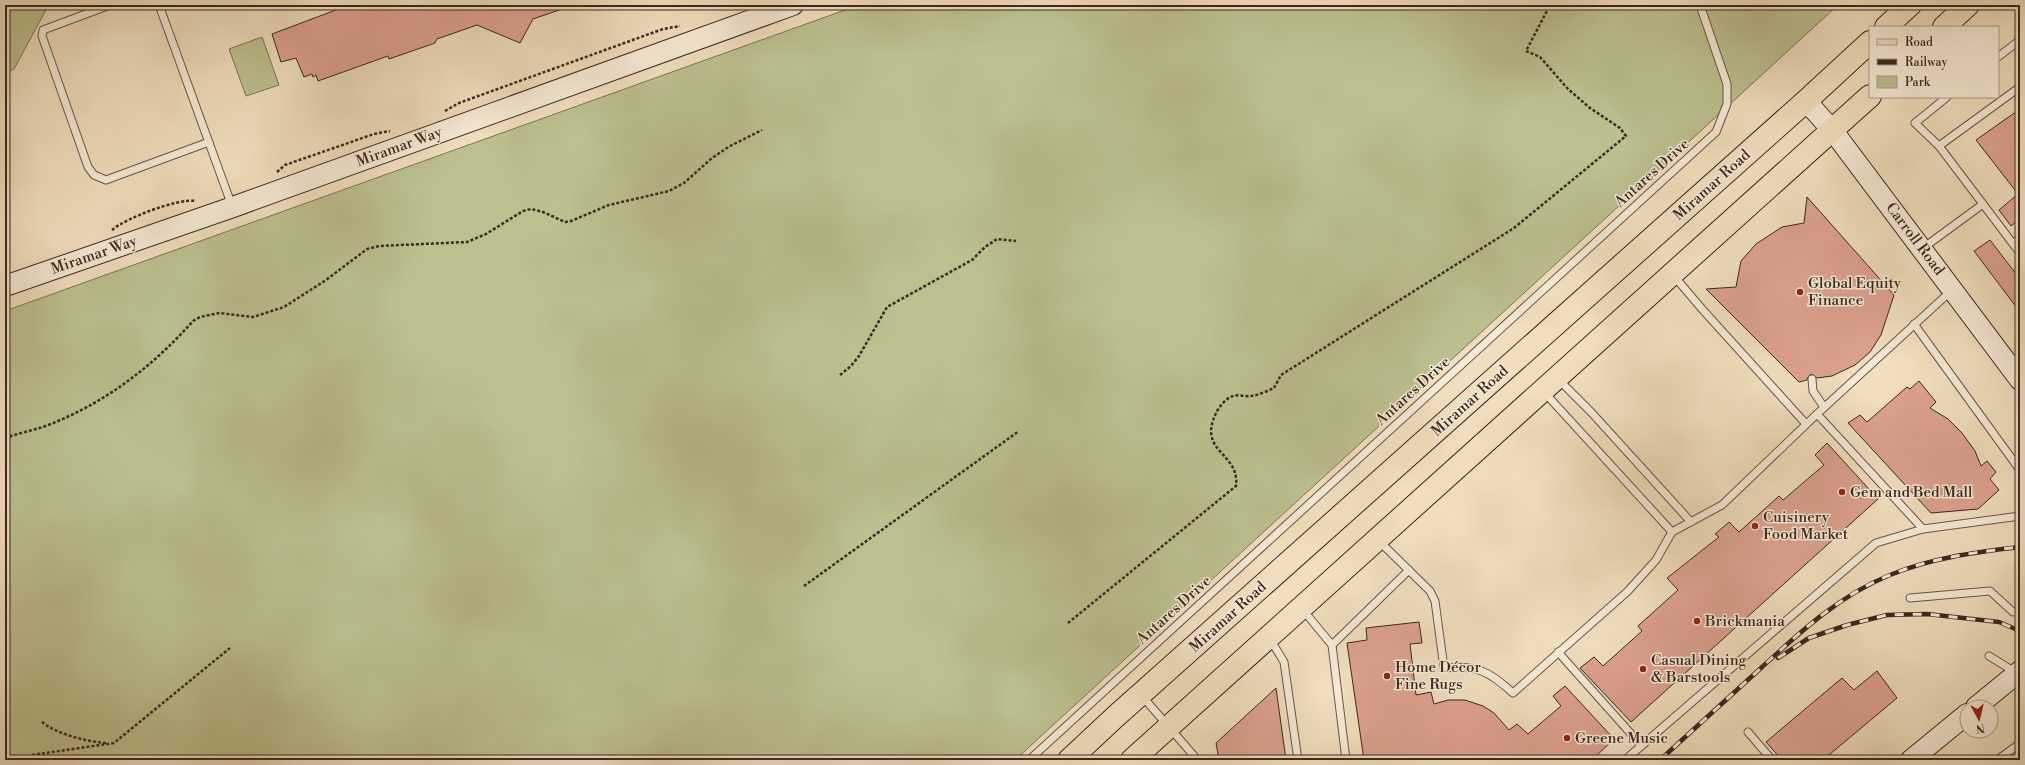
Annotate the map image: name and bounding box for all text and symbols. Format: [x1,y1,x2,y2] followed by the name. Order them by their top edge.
[1869,26,1999,98] legend
[1905,35,1933,50] text: Road
[1905,55,1947,70] text: Railway
[1905,75,1931,90] text: Park
[353,122,445,171] street label: Miramar Way
[1610,134,1693,212] street label: Antares Drive
[1669,145,1755,225] street label: Miramar Road
[1881,199,1949,280] street label: Carroll Road
[48,231,140,279] street label: Miramar Way
[1808,274,1902,310] place label: Global Equity Finance
[1795,287,1805,297] marker: Global Equity Finance
[1371,352,1454,430] street label: Antares Drive
[1427,361,1513,441] street label: Miramar Road
[1850,483,1973,502] place label: Gem and Bed Mall
[1837,487,1847,497] marker: Gem and Bed Mall
[1763,508,1849,544] place label: Cuisinery Food Market
[1750,521,1760,531] marker: Cuisinery Food Market
[1132,571,1215,649] street label: Antares Drive
[1185,577,1271,657] street label: Miramar Road
[1704,612,1785,631] place label: Brickmania
[1692,616,1702,626] marker: Brickmania
[1651,651,1747,687] place label: Casual Dining & Barstools
[1395,658,1481,694] place label: Home Décor Fine Rugs
[1638,664,1648,674] marker: Casual Dining & Barstools
[1382,671,1392,681] marker: Home Décor Fine Rugs
[1959,699,1999,739] north arrow
[1975,720,1986,735] text: N
[1575,729,1668,748] place label: Greene Music
[1562,733,1572,743] marker: Greene Music

